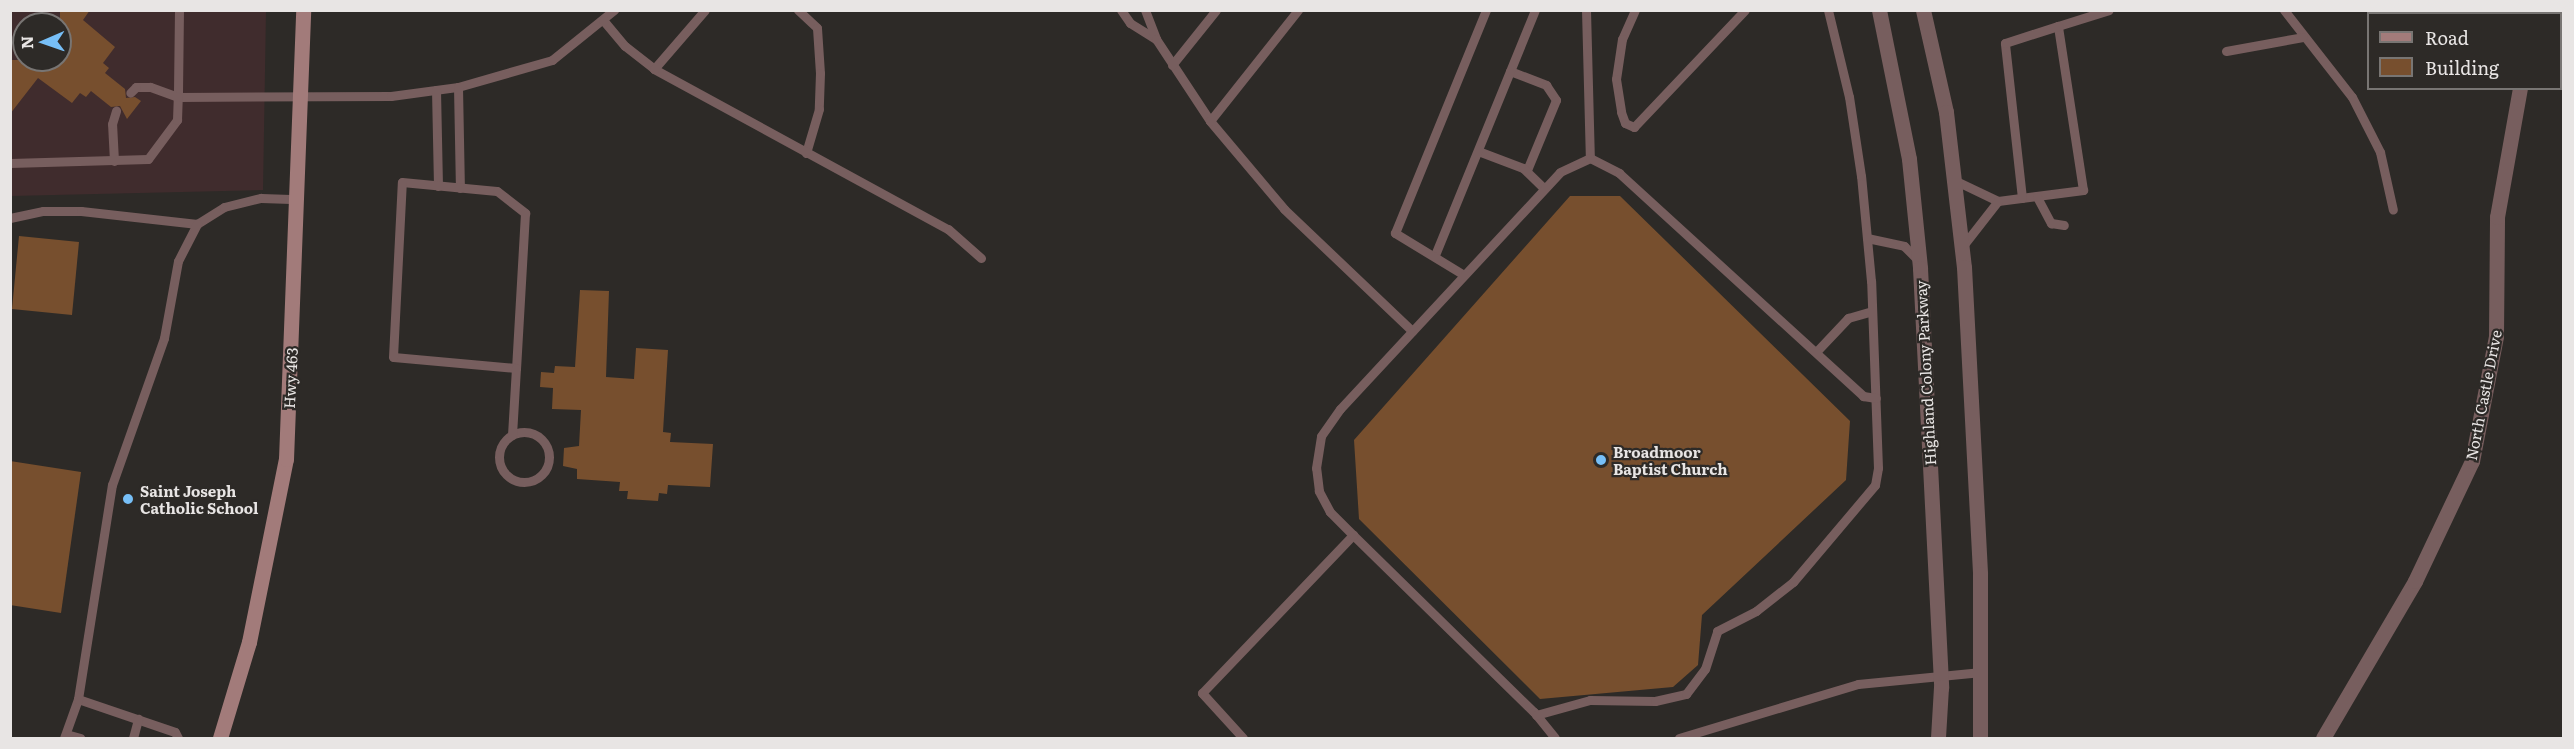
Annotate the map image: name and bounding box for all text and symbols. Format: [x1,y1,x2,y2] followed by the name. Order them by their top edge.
[12,12,72,72] north arrow
[2367,12,2562,90] legend
[2425,24,2469,51] text: Road
[14,35,38,50] text: N
[2425,54,2499,81] text: Building
[1911,280,1939,466] street label: Highland Colony Parkway
[2462,328,2504,462] street label: North Castle Drive
[279,347,301,409] street label: Hwy 463
[1613,442,1728,477] place label: Broadmoor Baptist Church
[1594,453,1608,467] marker: Broadmoor Baptist Church
[140,481,259,516] place label: Saint Joseph Catholic School
[121,492,135,506] marker: Saint Joseph Catholic School

